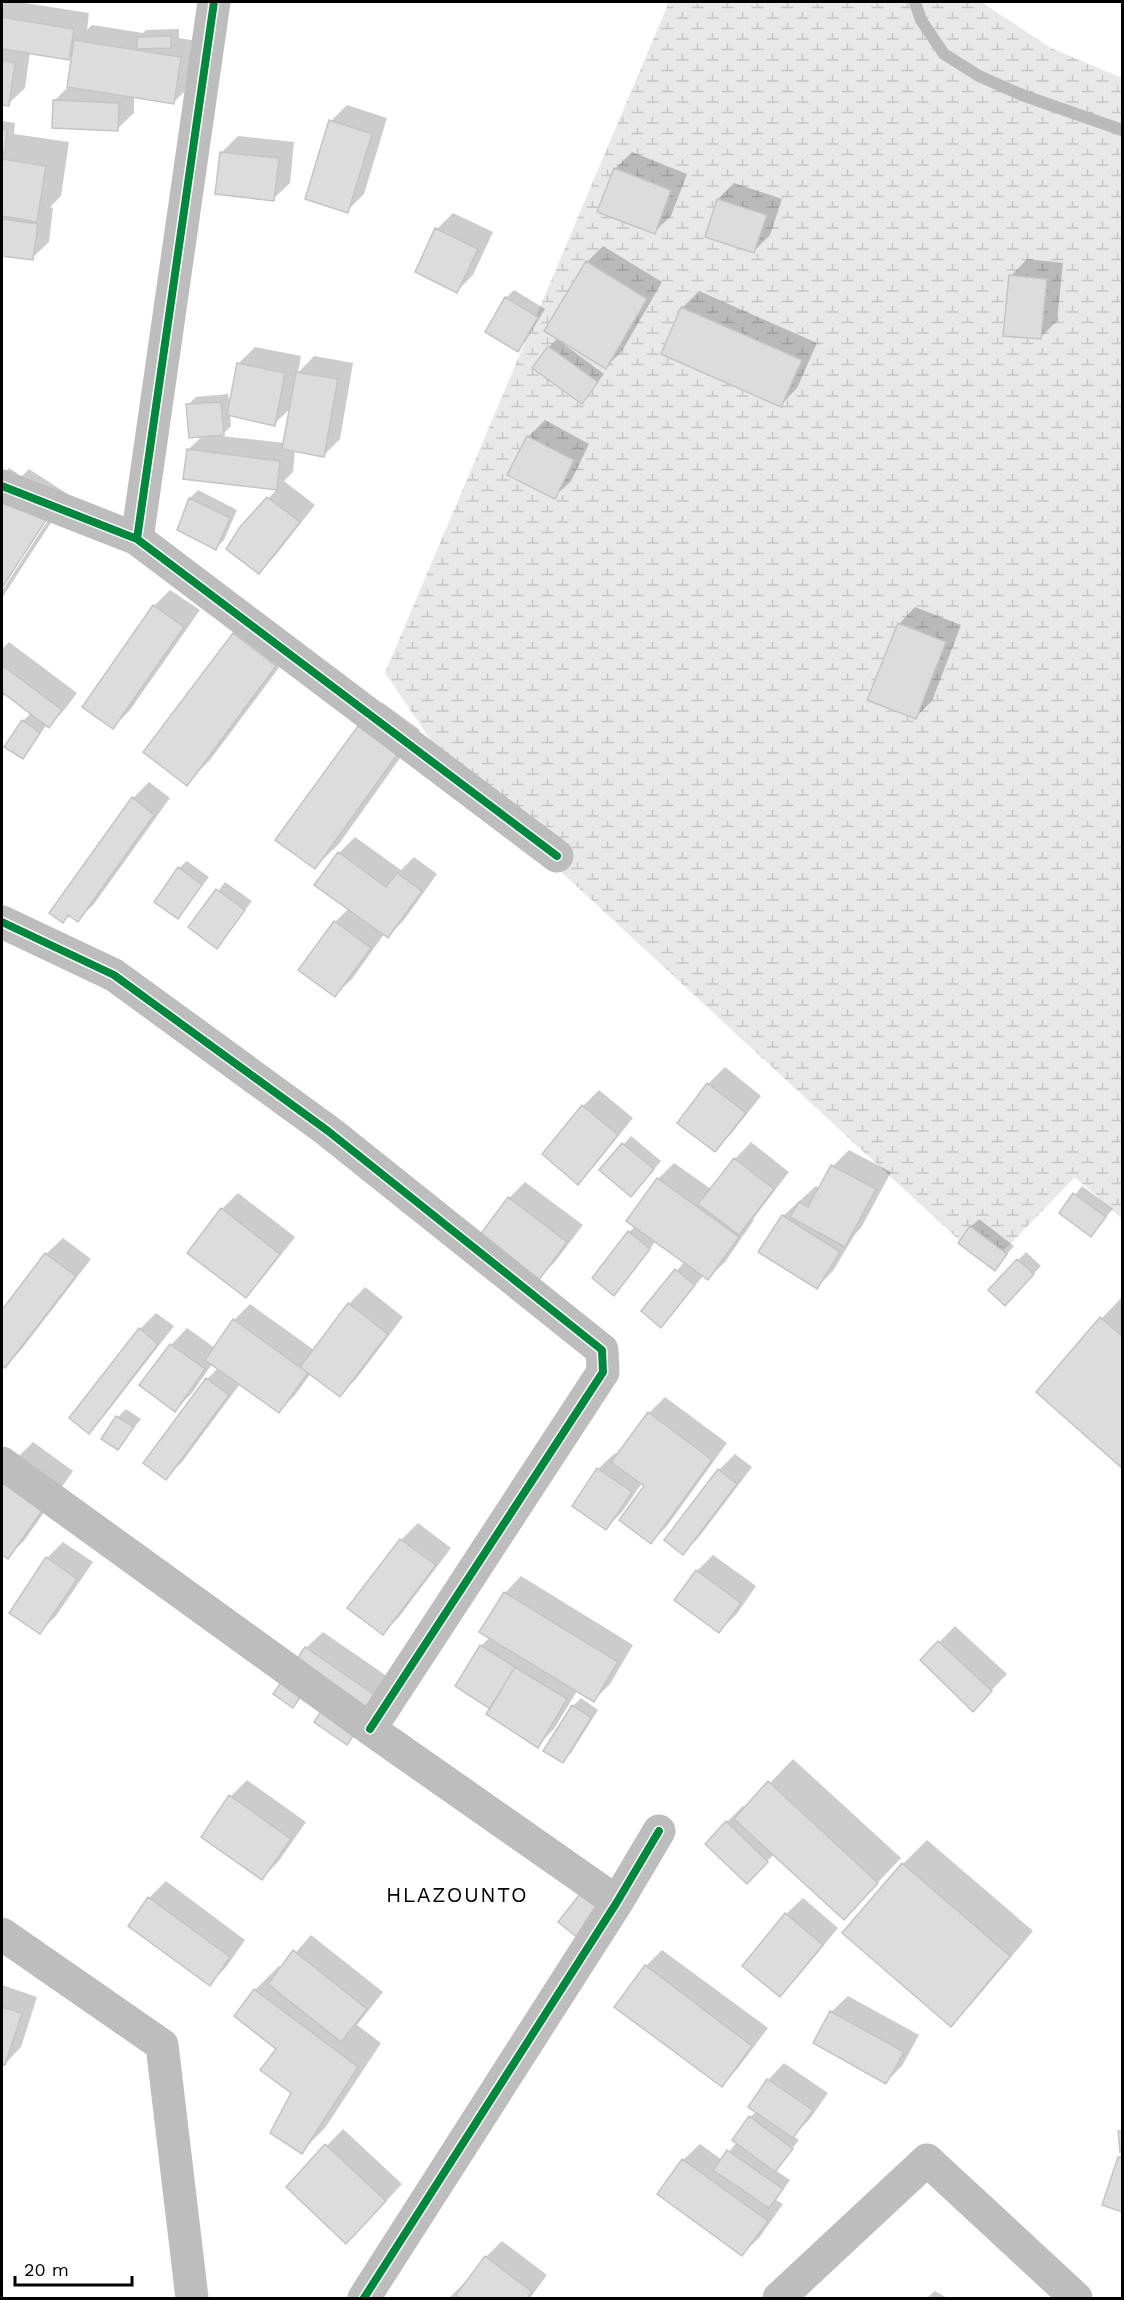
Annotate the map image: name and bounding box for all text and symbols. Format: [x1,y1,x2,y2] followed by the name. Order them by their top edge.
[386,1882,528,1907] district label: HLAZOUNTO
[15,2249,132,2287] scale bar
[24,2259,69,2280] text: 20 m

